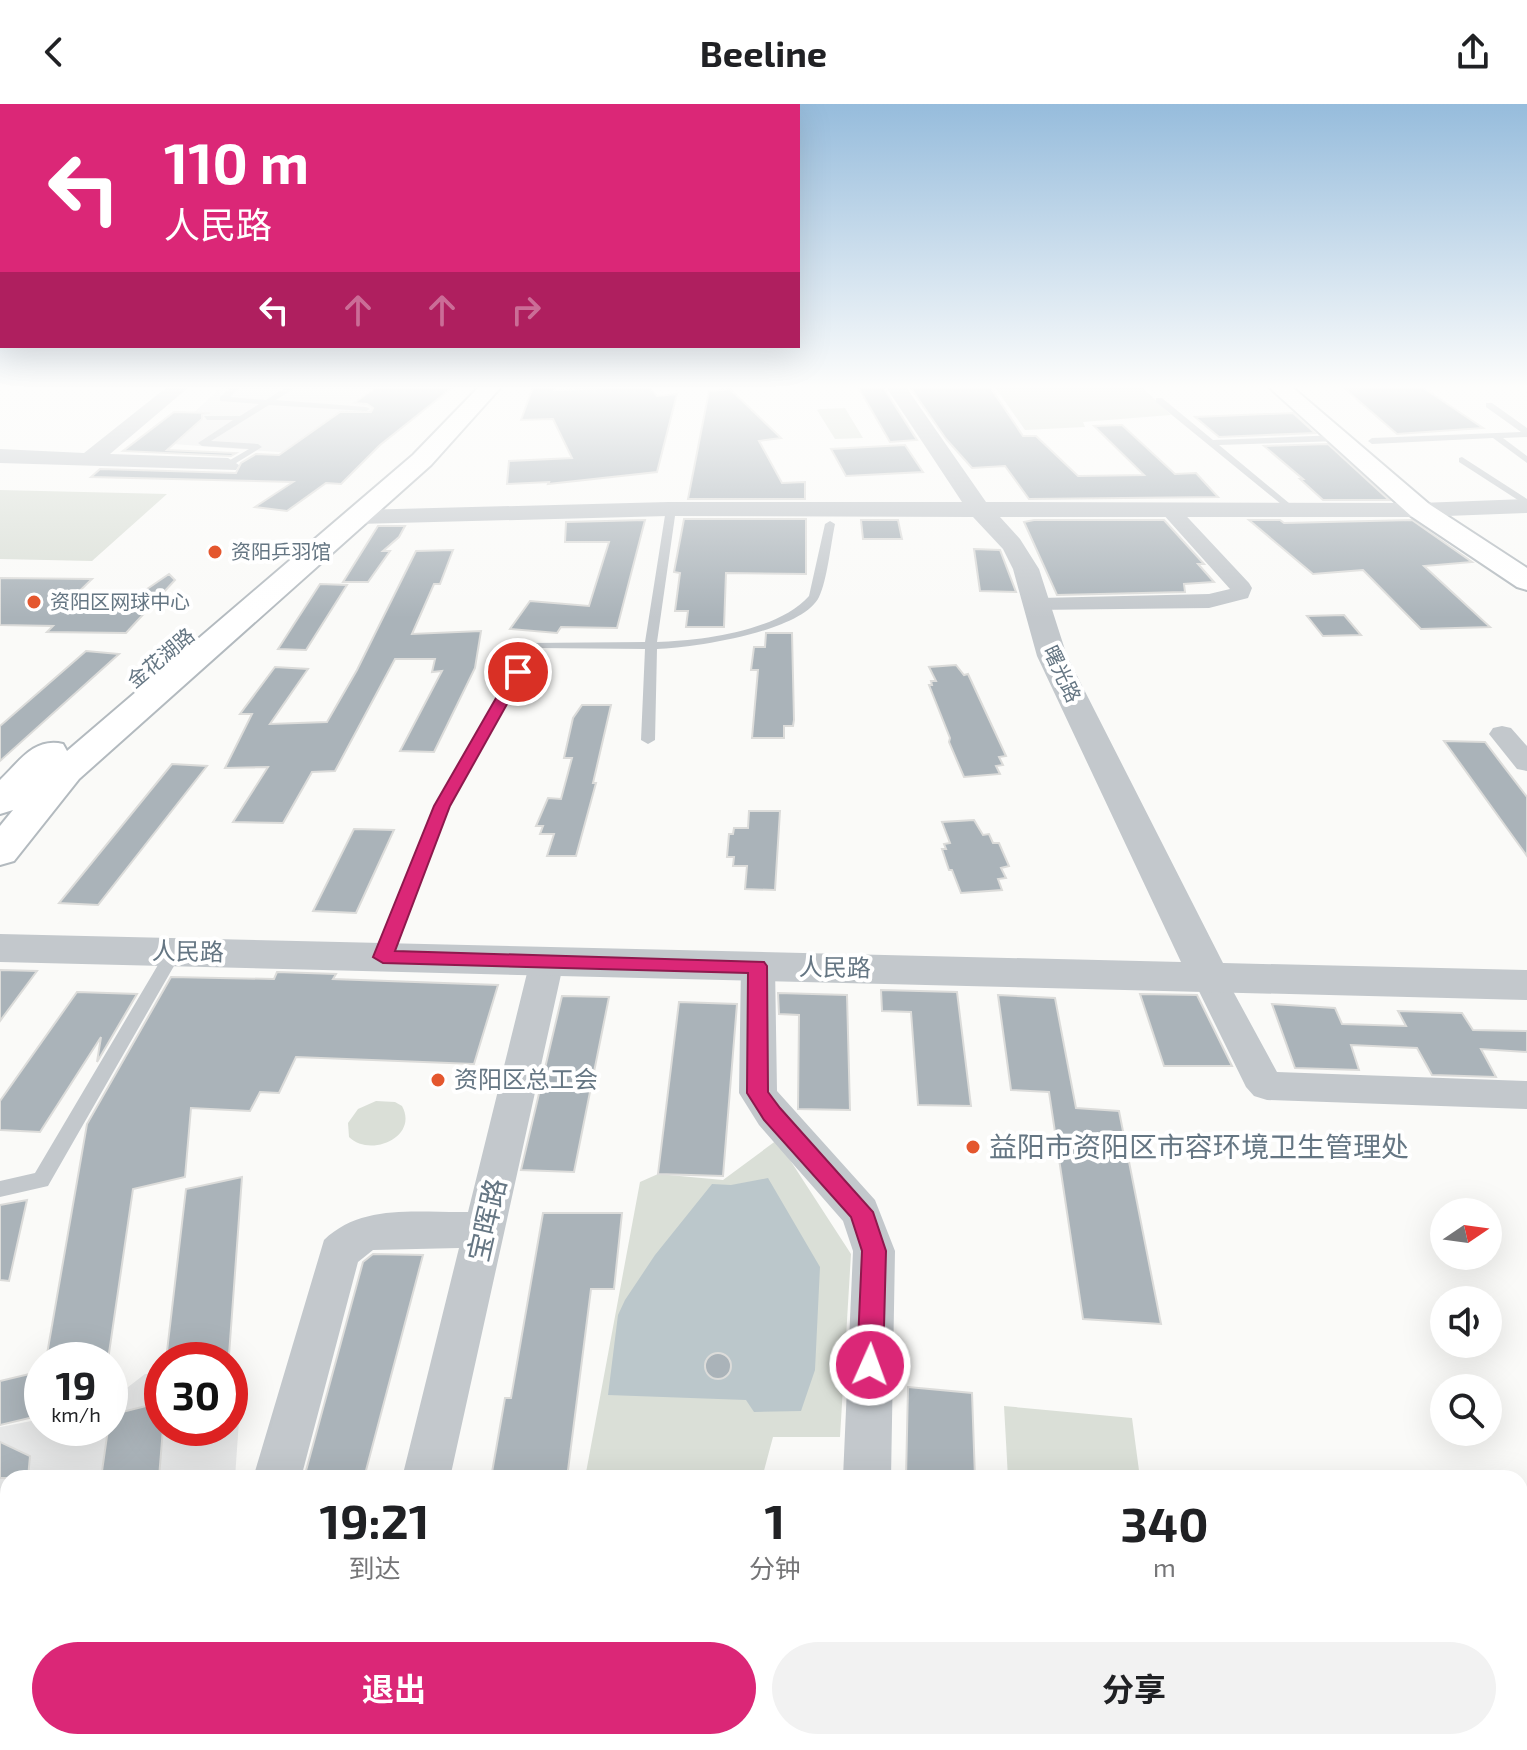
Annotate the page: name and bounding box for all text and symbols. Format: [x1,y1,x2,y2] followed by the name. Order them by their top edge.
[32,30,76,74] icon: back
[1451,30,1495,74] icon: share
[700,31,827,74] text: Beeline
[164,128,309,195] text: 110 m
[32,136,136,240] icon: left
[164,202,272,245] text: 人民路
[252,288,296,332] icon: left
[336,288,380,332] icon: ahead
[420,288,464,332] icon: ahead
[504,288,548,332] icon: right
[231,539,331,563] place label: 资阳乒羽馆
[206,543,224,561] marker: 资阳乒羽馆
[50,589,190,613] place label: 资阳区网球中心
[25,593,43,611] marker: 资阳区网球中心
[122,622,199,692] street label: 金花湖路
[484,638,552,706] pin
[1039,641,1086,706] street label: 曙光路
[496,650,540,694] icon: arrive
[152,935,224,966] street label: 人民路
[799,951,871,982] street label: 人民路
[454,1064,598,1093] place label: 资阳区总工会
[429,1071,447,1089] marker: 资阳区总工会
[989,1129,1409,1163] place label: 益阳市资阳区市容环境卫生管理处
[964,1138,982,1156] marker: 益阳市资阳区市容环境卫生管理处
[460,1175,512,1265] street label: 宝晖路
[1430,1198,1502,1270] north arrow
[1430,1198,1502,1446] map controls
[1430,1286,1502,1358] button: sound
[828,1323,912,1407] position arrow
[144,1342,248,1446] speed limit sign: 30
[56,1360,96,1408] text: 19
[1430,1374,1502,1446] button: search
[51,1402,101,1426] text: km/h
[319,1491,429,1549] text: 19:21
[765,1491,785,1549] text: 1
[1120,1494,1209,1552] text: 340
[1153,1551,1176,1582] text: m
[348,1552,400,1583] text: 到达
[749,1552,801,1583] text: 分钟
[32,1642,756,1734] button: 退出
[772,1642,1496,1734] button: 分享

